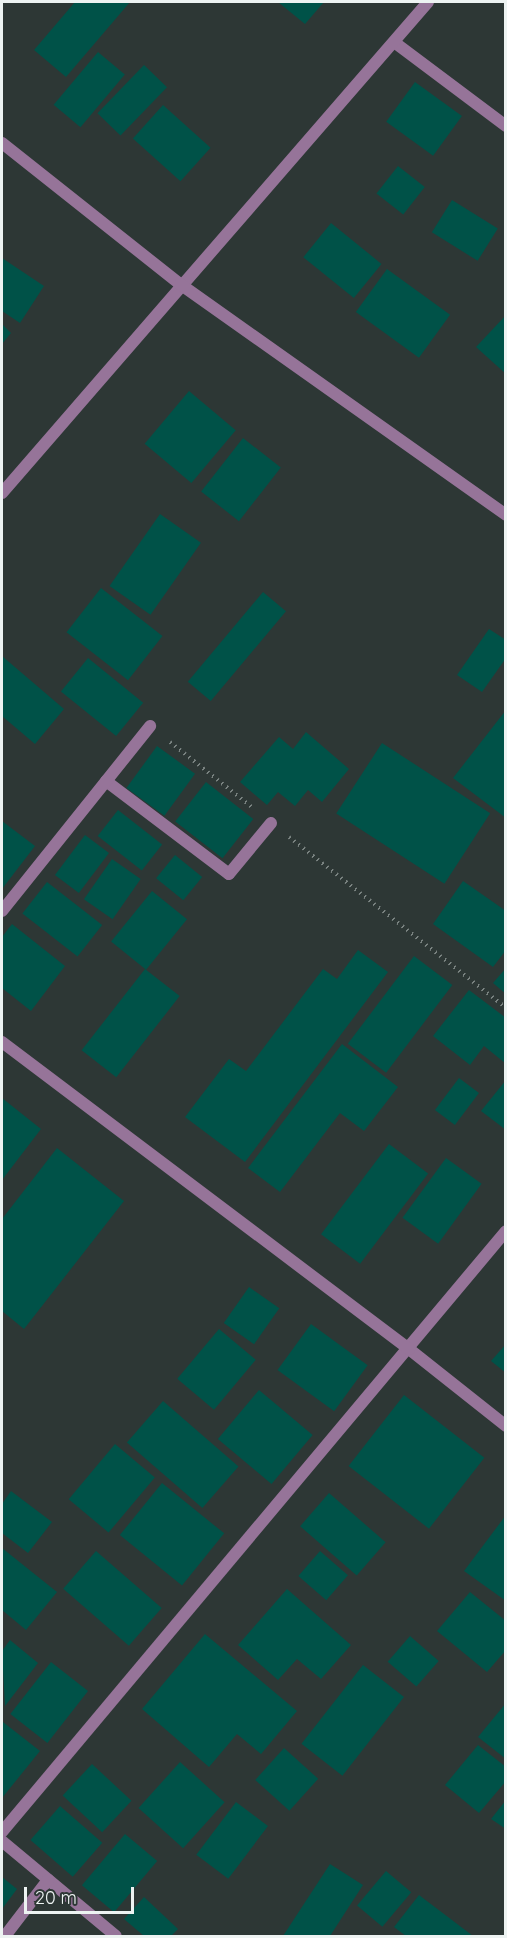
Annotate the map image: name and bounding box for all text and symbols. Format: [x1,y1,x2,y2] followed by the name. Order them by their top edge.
[27,1875,136,1913] scale bar
[35,1886,77,1909] text: 20 m

